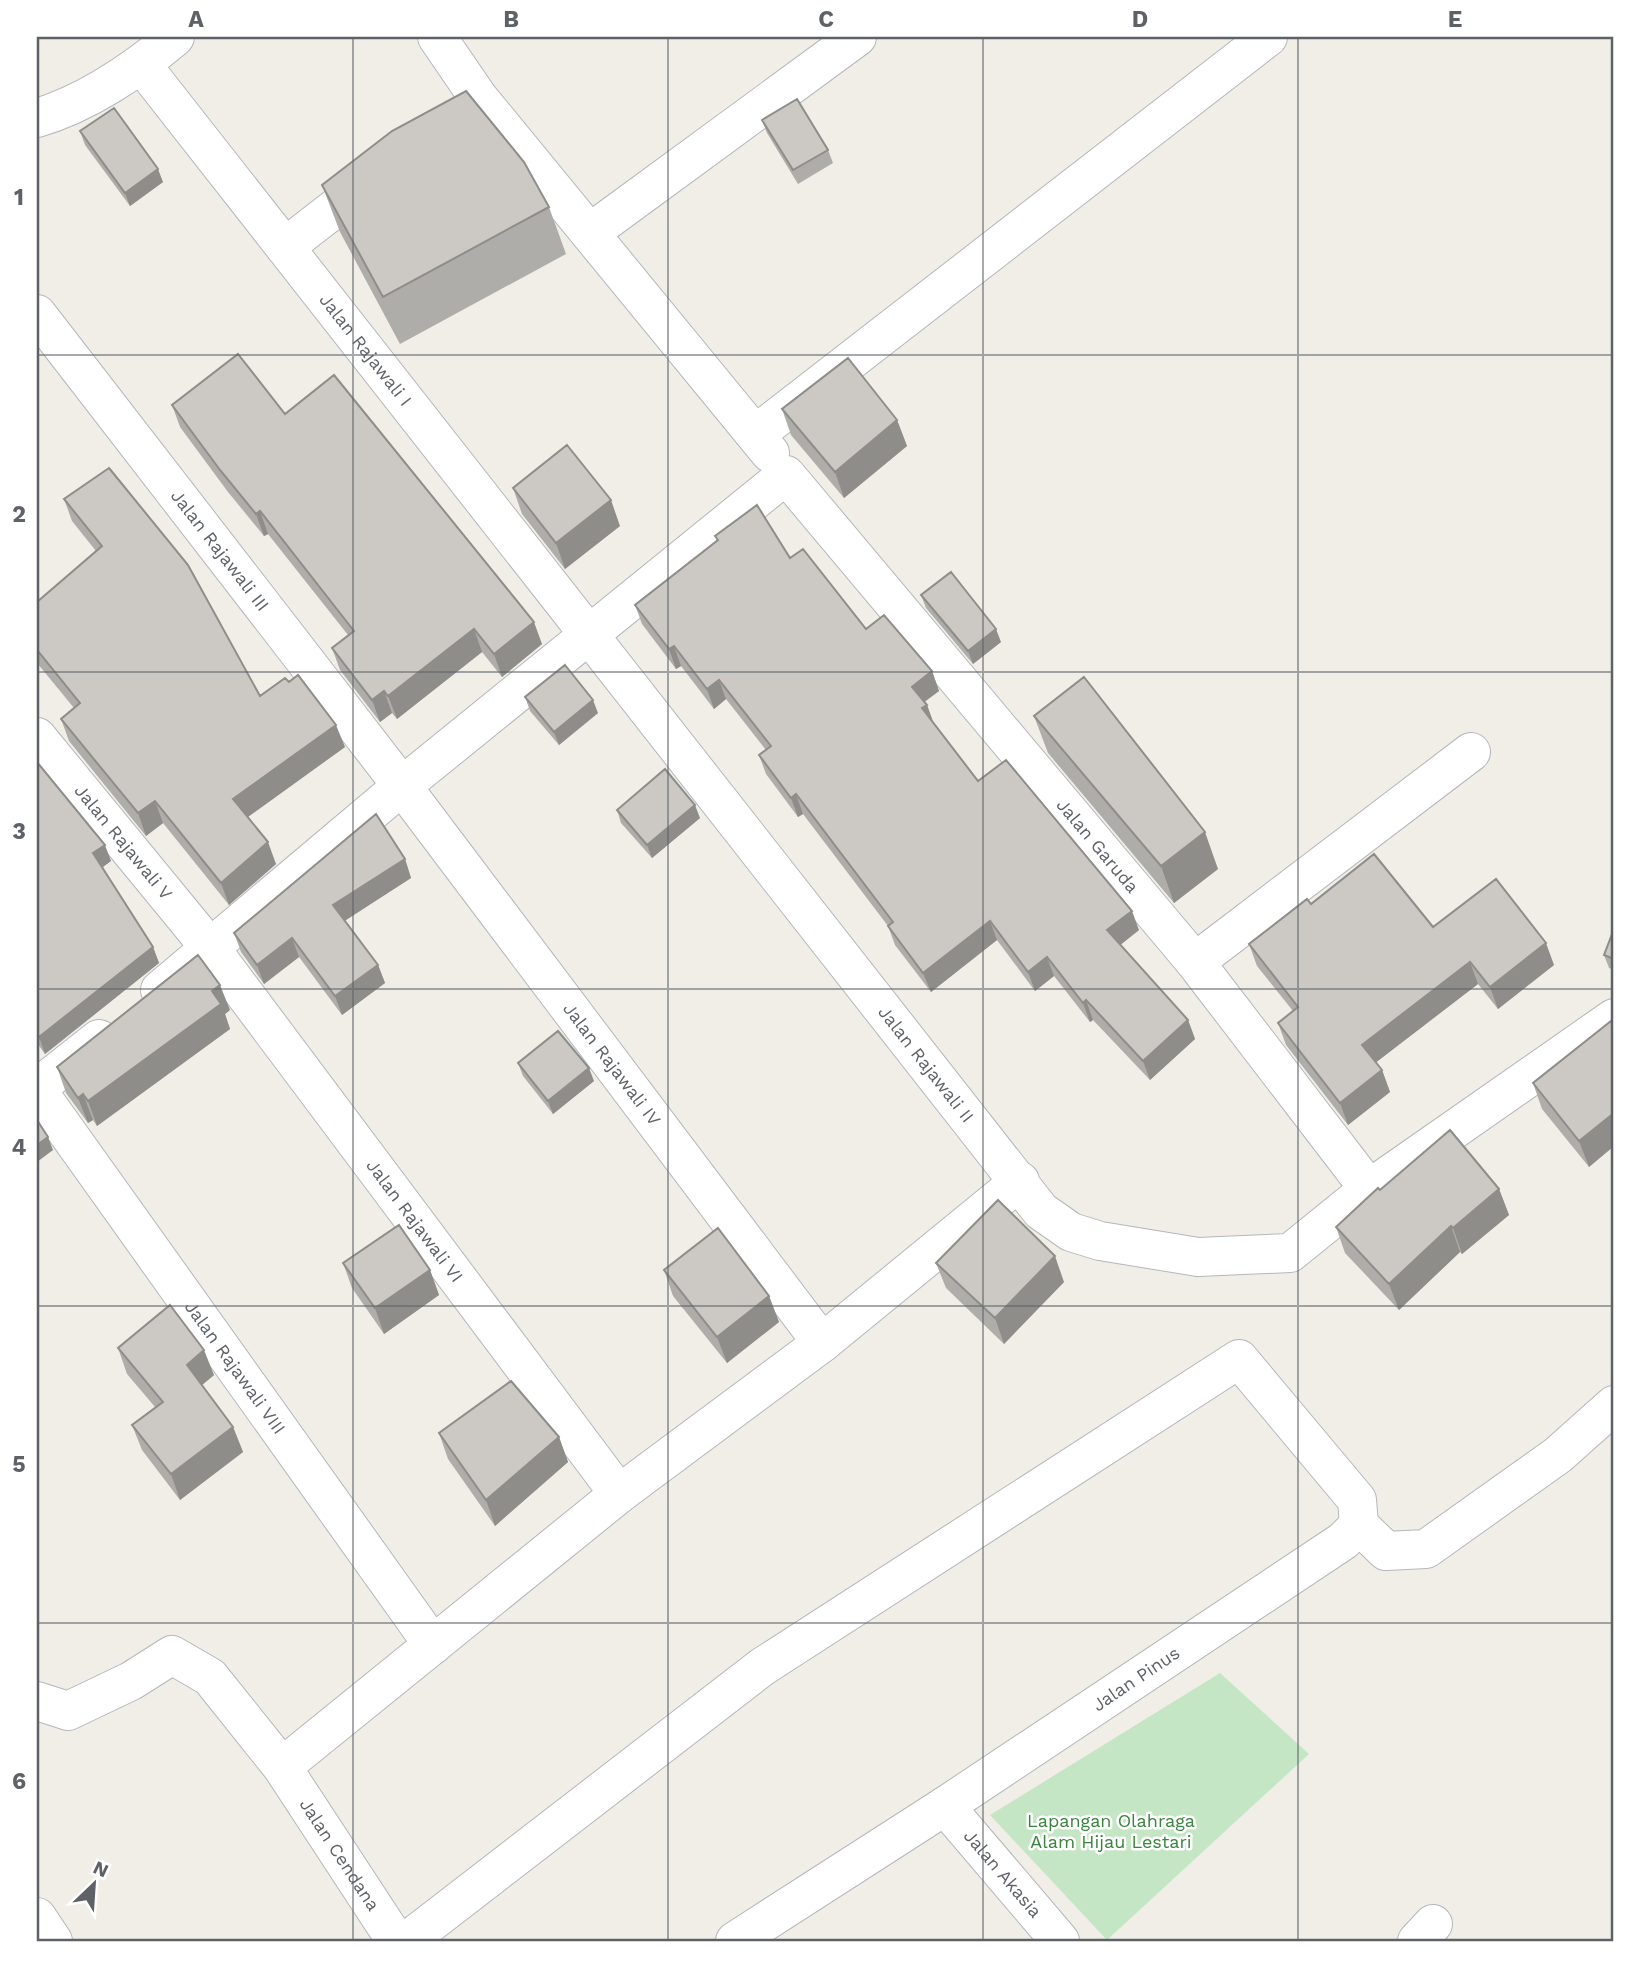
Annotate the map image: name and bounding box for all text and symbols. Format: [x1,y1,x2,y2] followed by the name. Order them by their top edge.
[188,6,204,33] text: A
[503,6,519,33] text: B
[818,6,834,33] text: C
[1132,6,1148,33] text: D
[1448,6,1462,33] text: E
[14,184,24,211] text: 1
[315,289,416,410] street label: Jalan Rajawali I
[167,485,274,615] street label: Jalan Rajawali III
[12,501,26,528] text: 2
[70,780,177,904] street label: Jalan Rajawali V
[1052,794,1143,897] street label: Jalan Garuda
[12,818,26,845] text: 3
[559,998,665,1130] street label: Jalan Rajawali IV
[874,1001,978,1126] street label: Jalan Rajawali II
[12,1134,27,1161] text: 4
[362,1155,468,1286] street label: Jalan Rajawali VI
[181,1297,290,1438] street label: Jalan Rajawali VIII
[12,1451,26,1478] text: 5
[1088,1642,1183,1715] street label: Jalan Pinus
[12,1768,26,1795] text: 6
[296,1794,384,1915] street label: Jalan Cendana
[1027,1810,1195,1852] park label: Lapangan Olahraga Alam Hijau Lestari
[960,1825,1046,1922] street label: Jalan Akasia
[60,1848,130,1918] north arrow
[90,1856,112,1882] text: N

